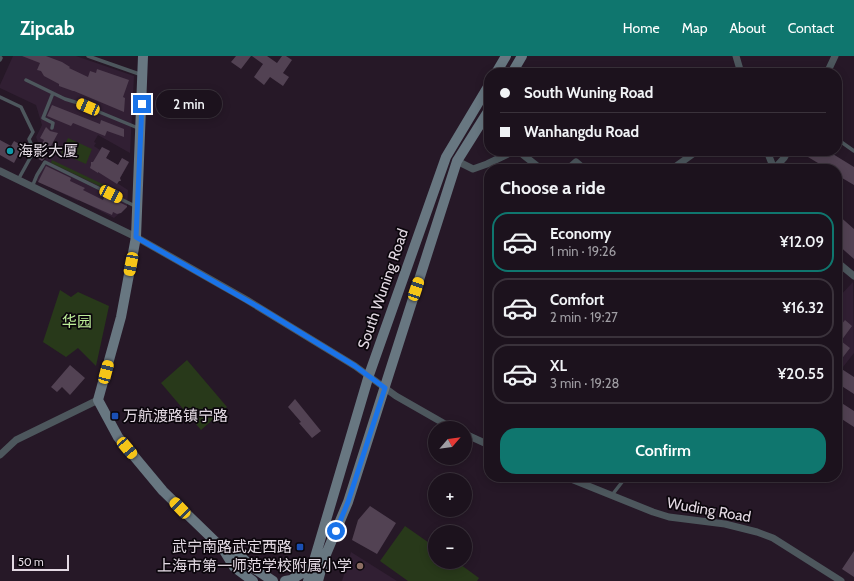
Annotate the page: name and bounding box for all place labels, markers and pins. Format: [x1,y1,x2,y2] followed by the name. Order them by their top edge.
[18,142,78,160] place label: 海影大厦
[5,146,15,156] marker: 海影大厦
[123,407,228,425] place label: 万航渡路镇宁路
[110,411,120,421] marker: 万航渡路镇宁路
[172,538,292,556] place label: 武宁南路武定西路
[295,542,305,552] marker: 武宁南路武定西路
[157,557,352,575] place label: 上海市第一师范学校附属小学
[355,561,365,571] marker: 上海市第一师范学校附属小学

